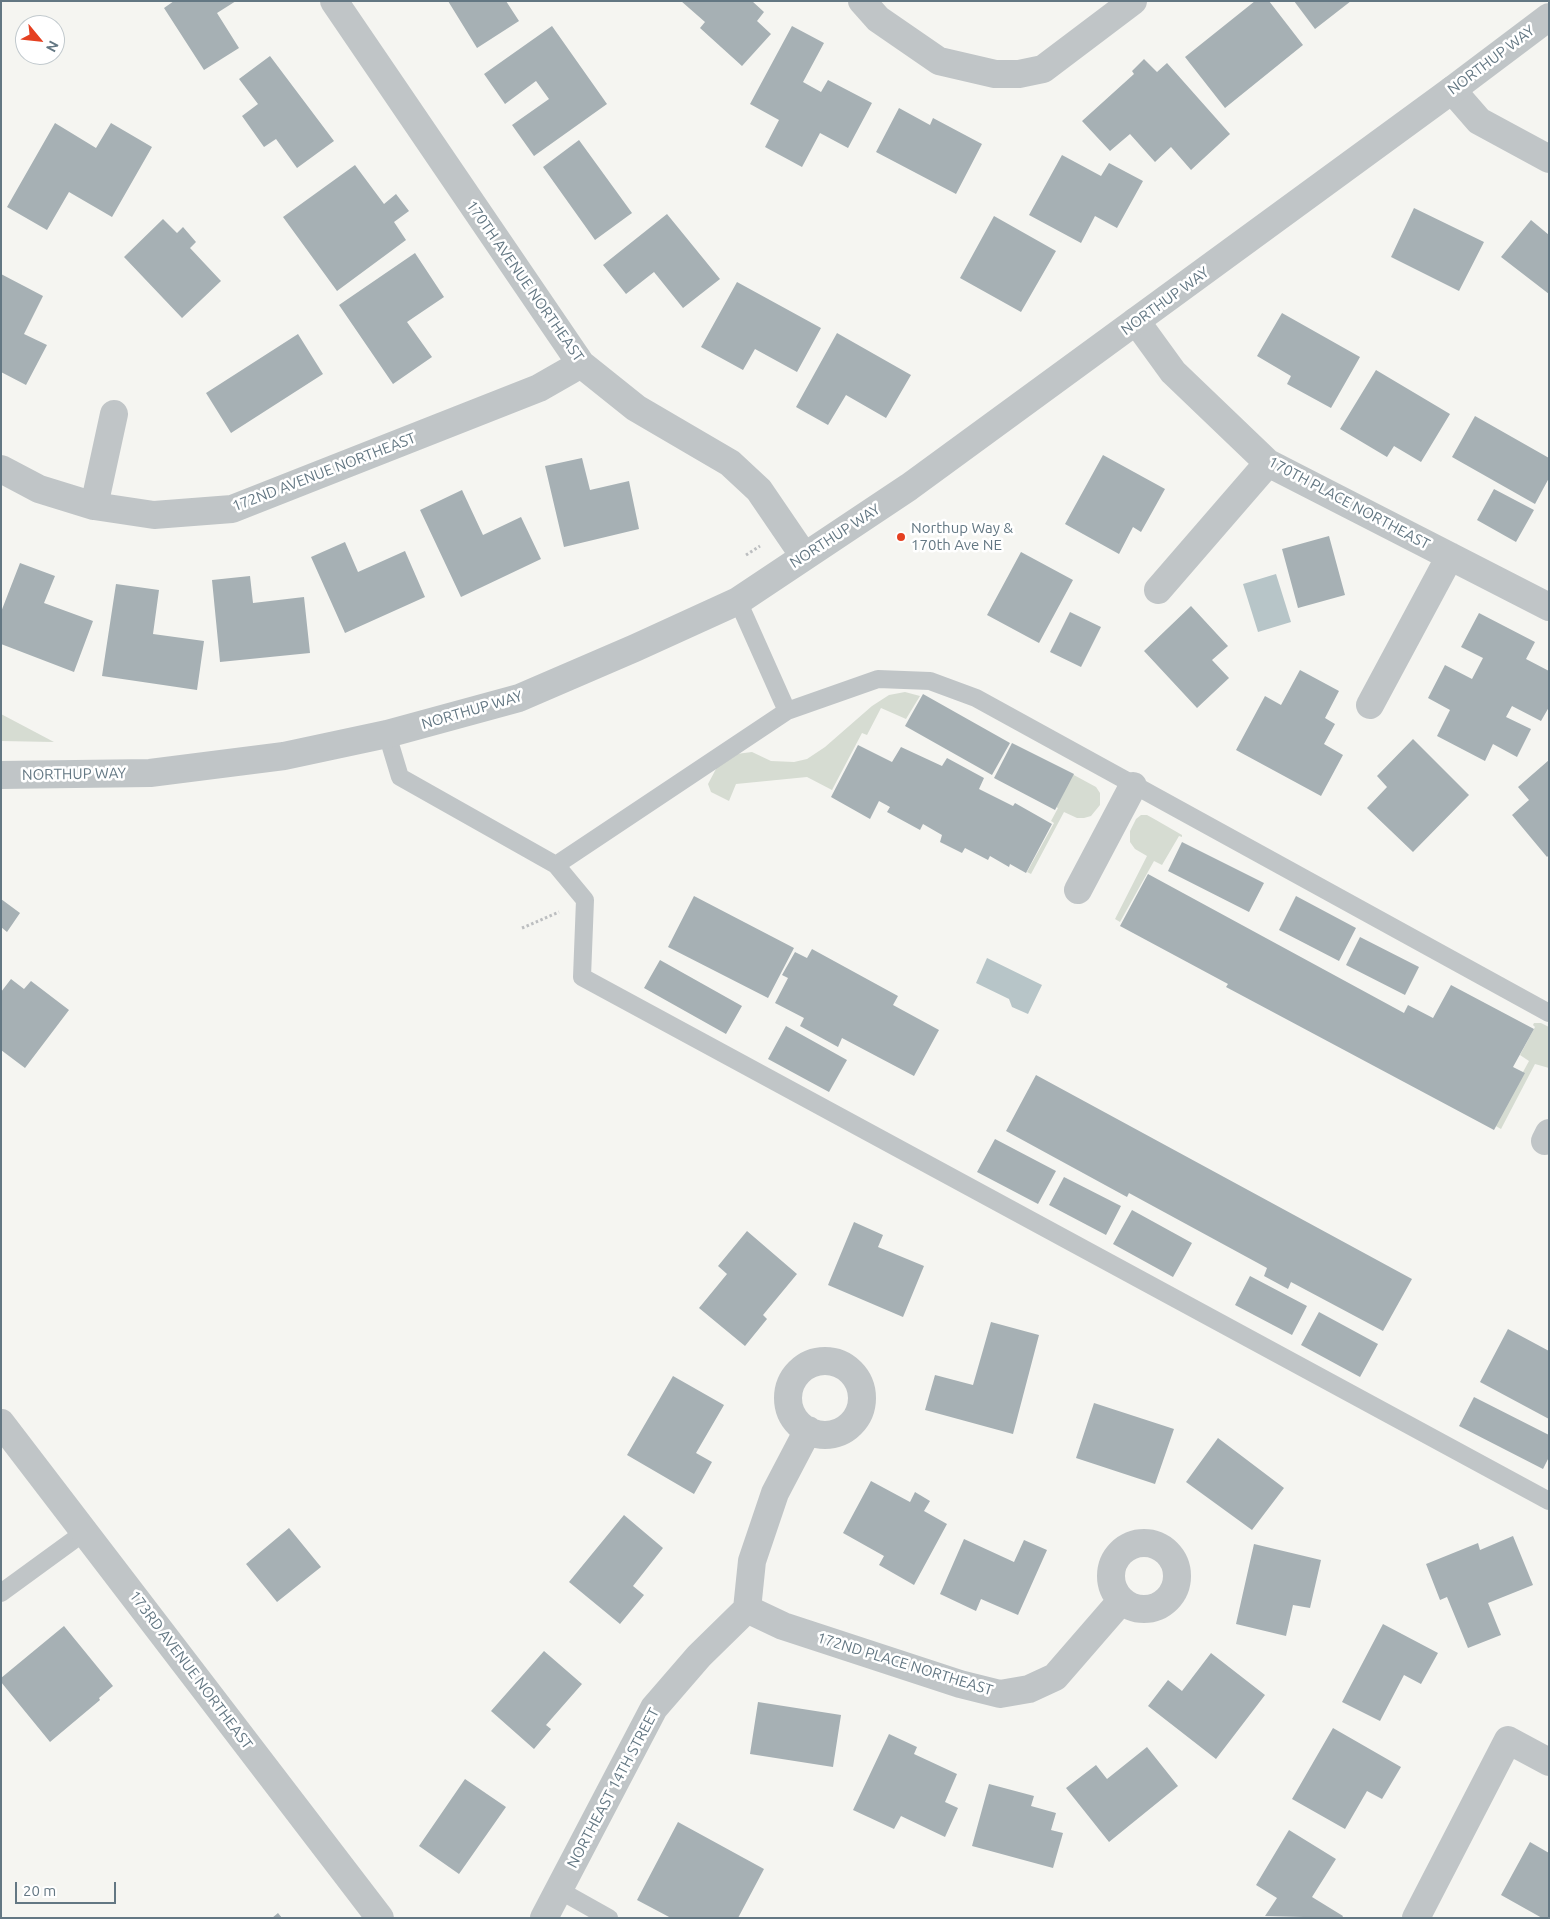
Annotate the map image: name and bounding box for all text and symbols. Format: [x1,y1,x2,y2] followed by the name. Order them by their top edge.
[15,15,65,65] north arrow
[1444,21,1538,99] street label: NORTHUP WAY
[43,38,62,55] text: N
[462,197,588,365] street label: 170TH AVENUE NORTHEAST
[1118,263,1212,339] street label: NORTHUP WAY
[230,429,418,515] street label: 172ND AVENUE NORTHEAST
[1265,453,1433,553] street label: 170TH PLACE NORTHEAST
[786,500,884,572] street label: NORTHUP WAY
[911,519,1013,554] place label: Northup Way & 170th Ave NE
[895,531,907,543] marker: Northup Way & 170th Ave NE
[419,687,525,733] street label: NORTHUP WAY
[22,764,126,784] street label: NORTHUP WAY
[126,1587,256,1753] street label: 173RD AVENUE NORTHEAST
[815,1629,995,1699] street label: 172ND PLACE NORTHEAST
[563,1705,663,1871] street label: NORTHEAST 14TH STREET
[18,1872,119,1904] scale bar
[23,1882,56,1899] text: 20 m

